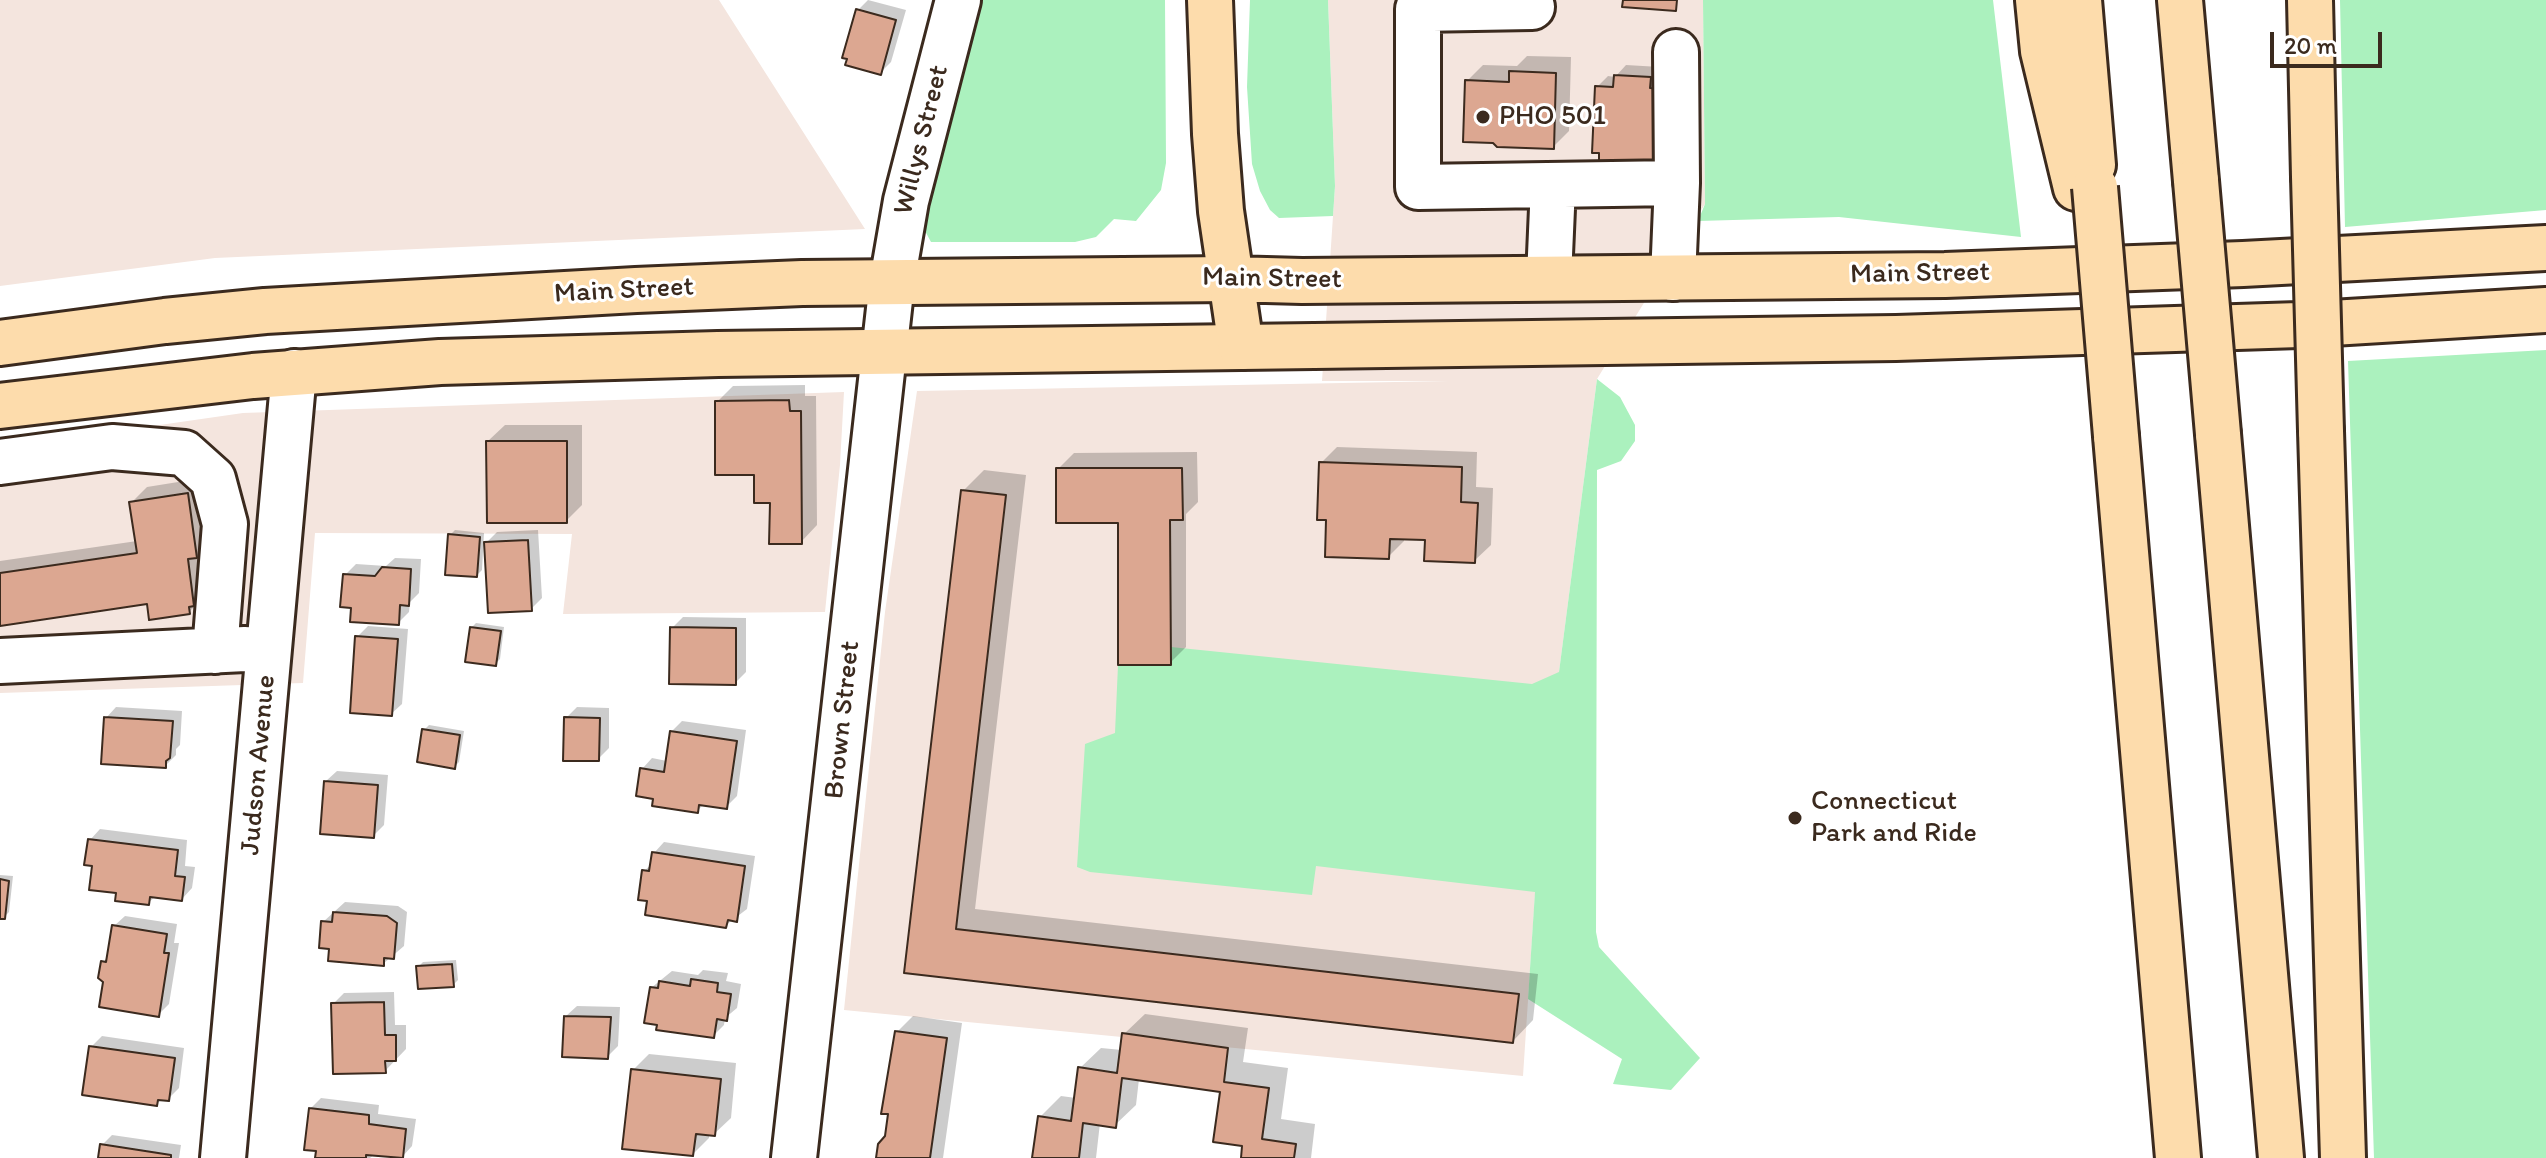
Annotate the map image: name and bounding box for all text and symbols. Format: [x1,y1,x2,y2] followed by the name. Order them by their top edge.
[2274,16,2386,66] scale bar
[2284,31,2337,60] text: 20 m
[887,62,957,218] street label: Willys Street
[1499,100,1606,134] place label: PHO 501
[1474,108,1492,126] marker: PHO 501
[1850,256,1990,292] street label: Main Street
[1202,261,1342,297] street label: Main Street
[553,271,695,311] street label: Main Street
[818,639,868,801] street label: Brown Street
[234,673,284,857] street label: Judson Avenue
[1811,785,1977,851] place label: Connecticut Park and Ride
[1786,809,1804,827] marker: Connecticut Park and Ride

